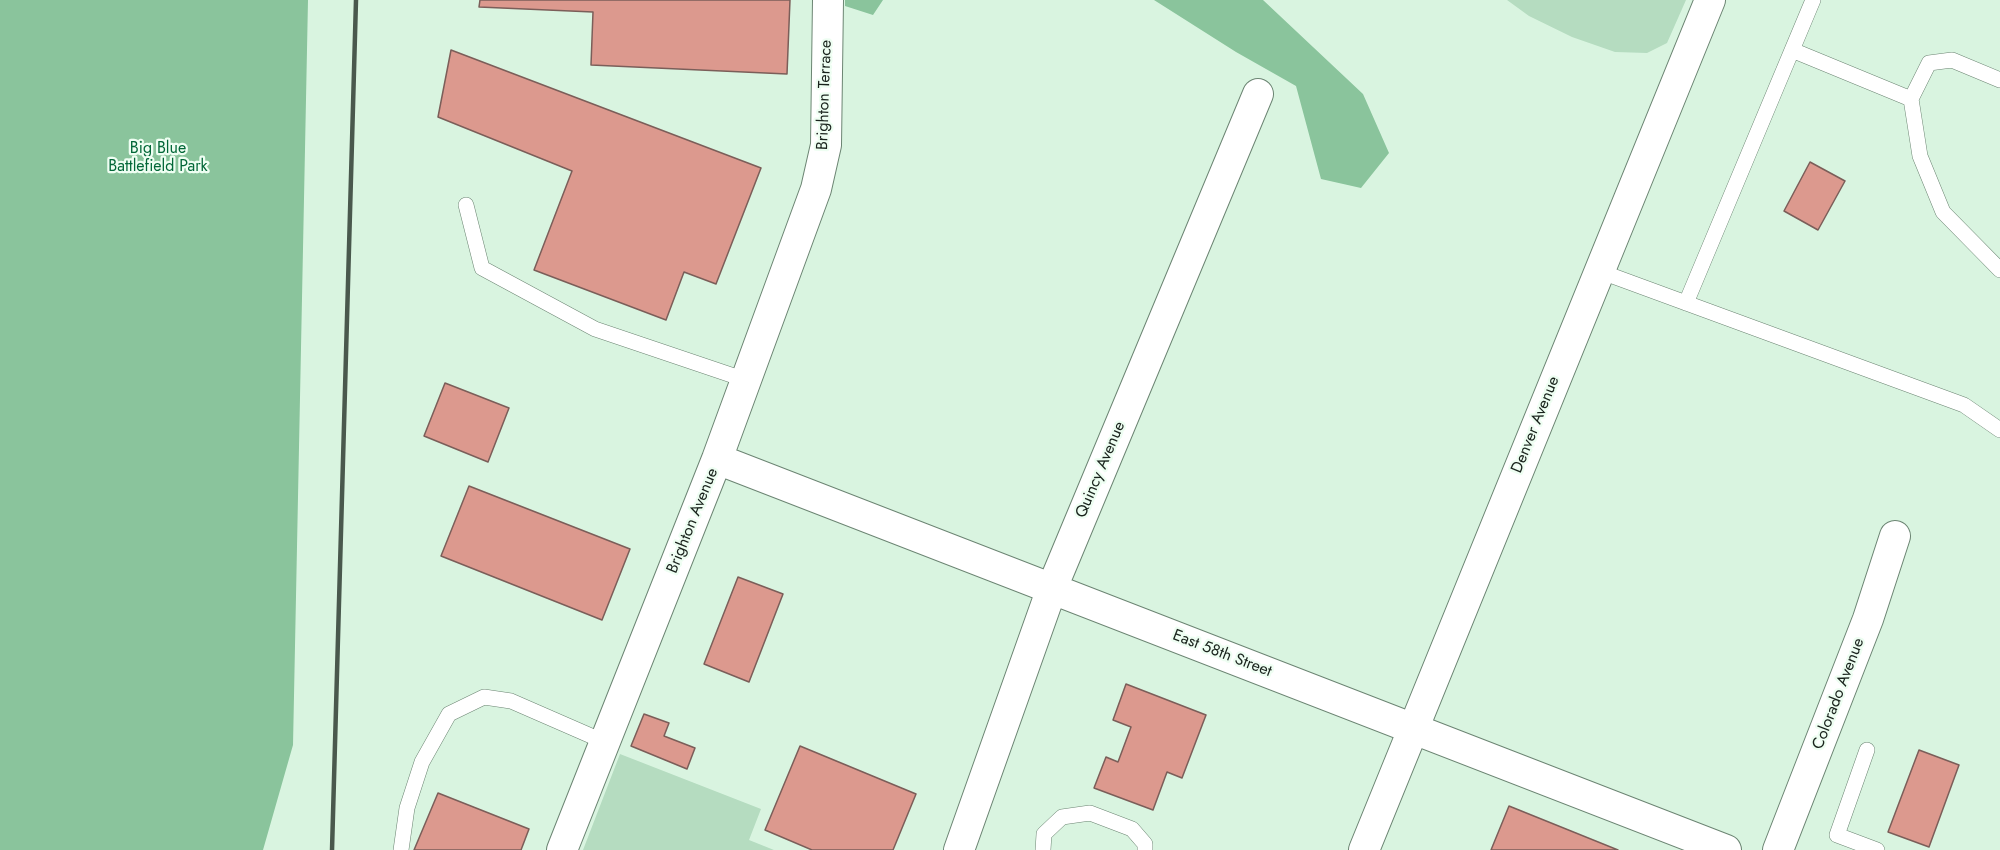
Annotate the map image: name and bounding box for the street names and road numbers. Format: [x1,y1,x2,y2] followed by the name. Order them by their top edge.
[813,39,837,151] street label: Brighton Terrace
[1508,374,1564,476] street label: Denver Avenue
[1072,419,1130,521] street label: Quincy Avenue
[663,466,723,576] street label: Brighton Avenue
[1170,626,1274,682] street label: East 58th Street
[1809,636,1869,752] street label: Colorado Avenue

